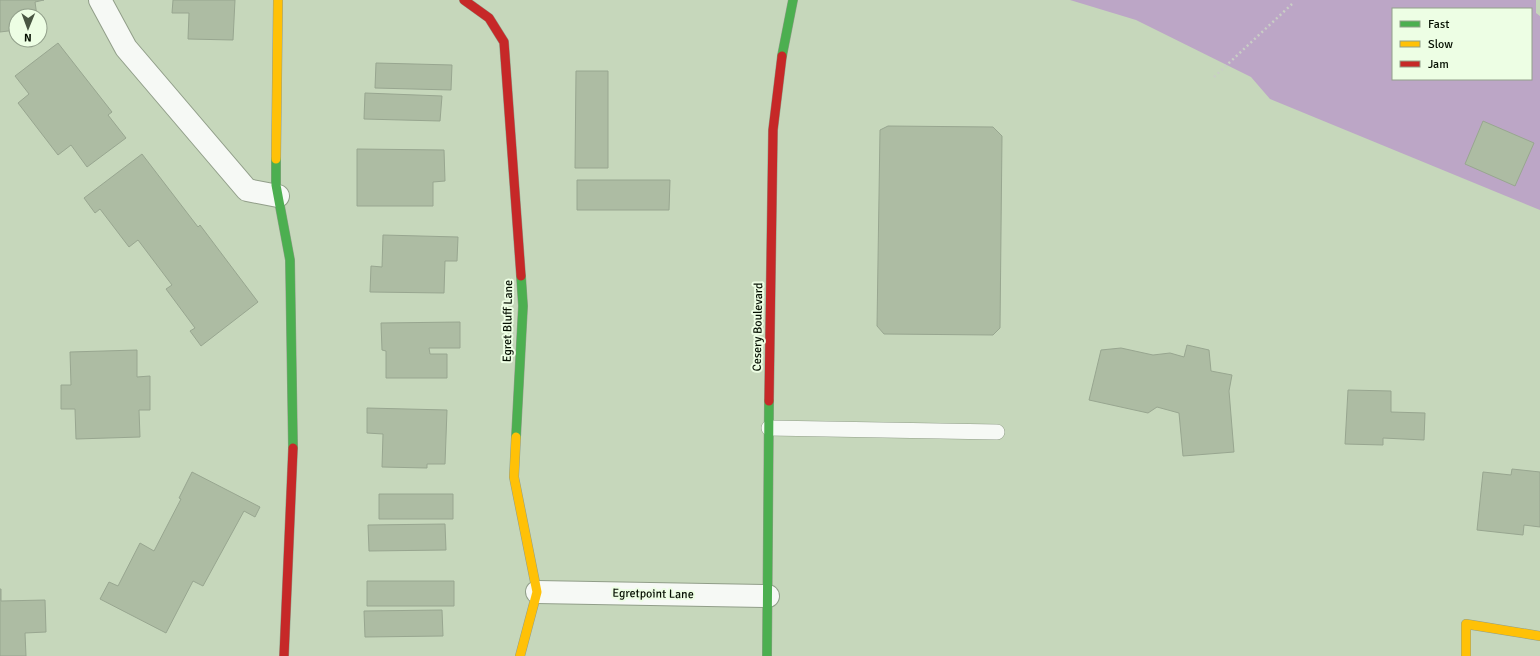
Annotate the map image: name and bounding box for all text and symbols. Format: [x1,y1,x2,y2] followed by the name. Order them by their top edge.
[8,8,48,48] north arrow
[1392,8,1532,80] legend
[1428,17,1449,32] text: Fast
[24,31,32,44] text: N
[1428,37,1453,52] text: Slow
[1428,57,1449,72] text: Jam
[500,280,516,362] street label: Egret Bluff Lane
[750,282,766,372] street label: Cesery Boulevard
[612,586,694,602] street label: Egretpoint Lane

